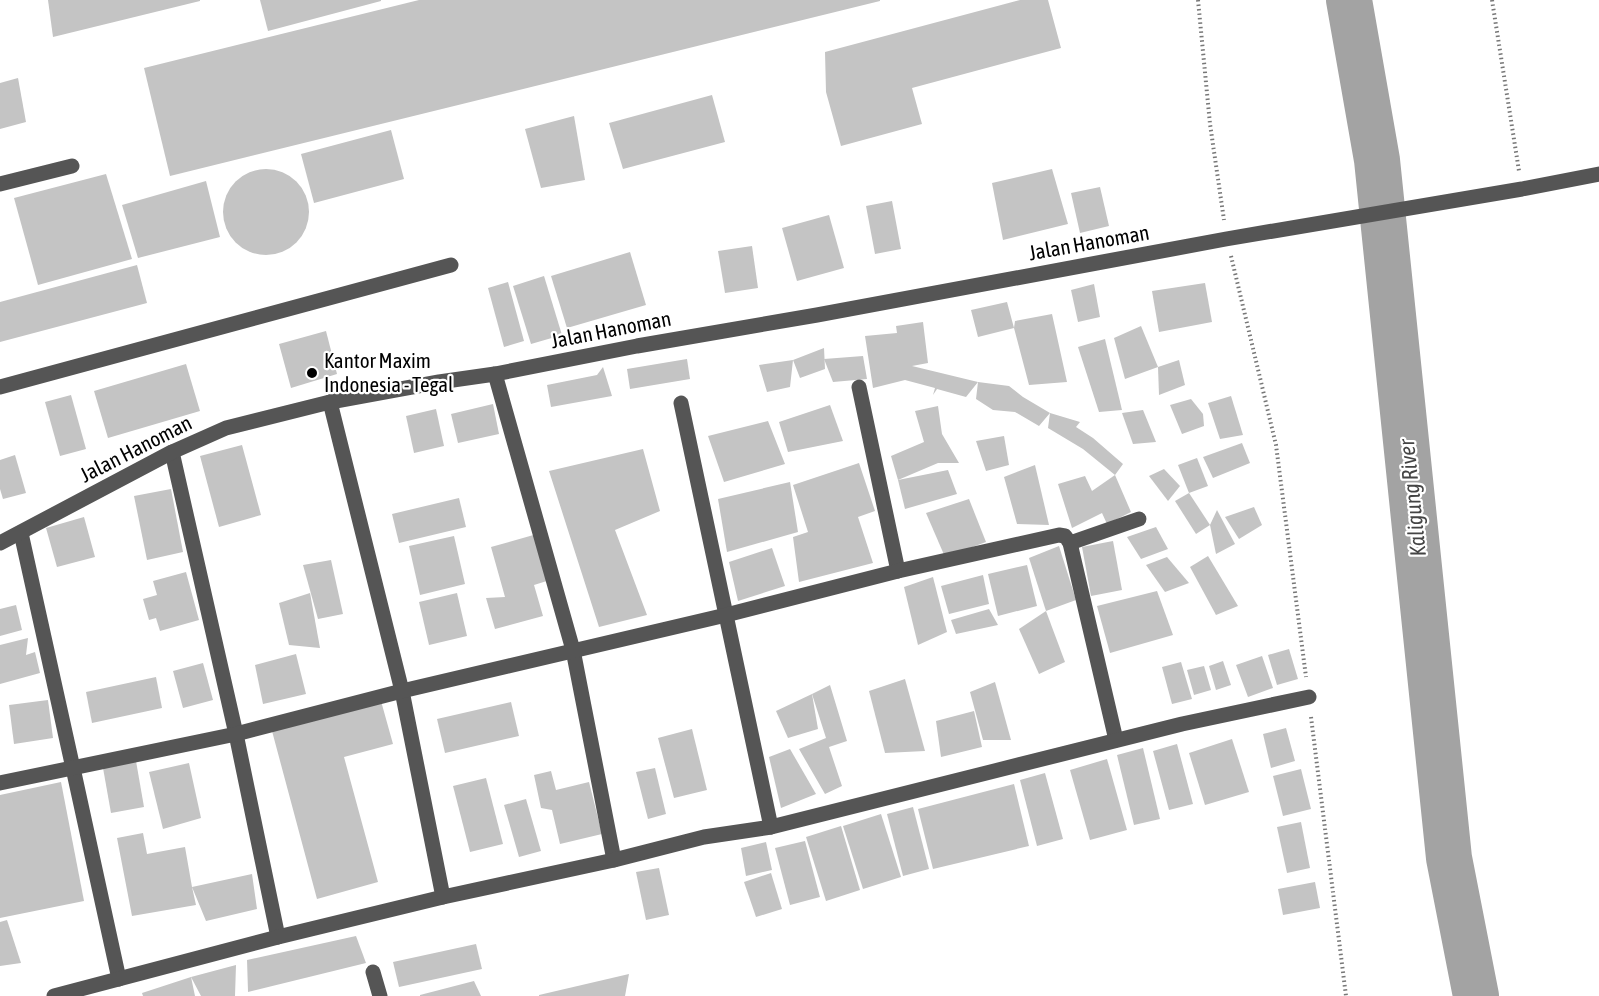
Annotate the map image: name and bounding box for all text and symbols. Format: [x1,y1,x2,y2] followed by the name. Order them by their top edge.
[1027,220,1151,264] street label: Jalan Hanoman
[549,306,673,352] street label: Jalan Hanoman
[324,348,454,396] place label: Kantor Maxim Indonesia - Tegal
[305,366,319,380] marker: Kantor Maxim Indonesia - Tegal
[76,410,195,486] street label: Jalan Hanoman
[1393,437,1431,558] water label: Kaligung River

